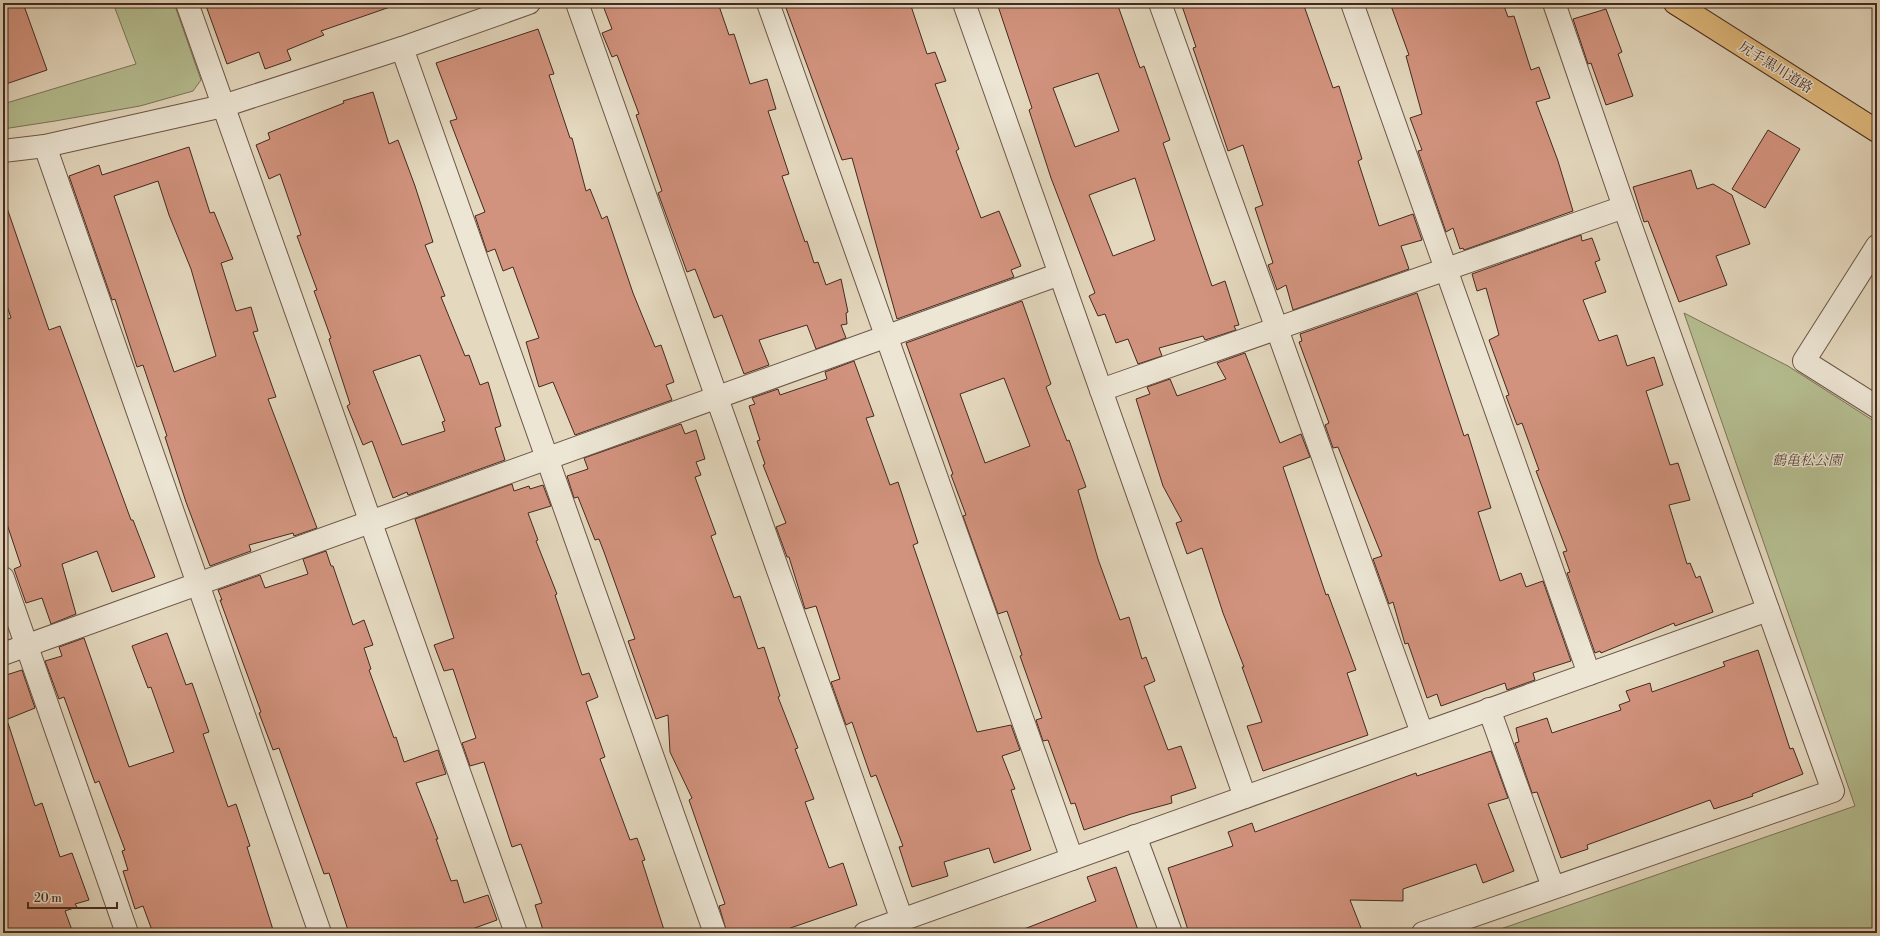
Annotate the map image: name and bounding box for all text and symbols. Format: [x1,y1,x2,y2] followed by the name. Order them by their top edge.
[1735,38,1816,98] street label: 尻手黒川道路
[1772,452,1844,470] park label: 鶴亀松公園
[28,884,117,910] scale bar
[34,891,62,906] text: 20 m

